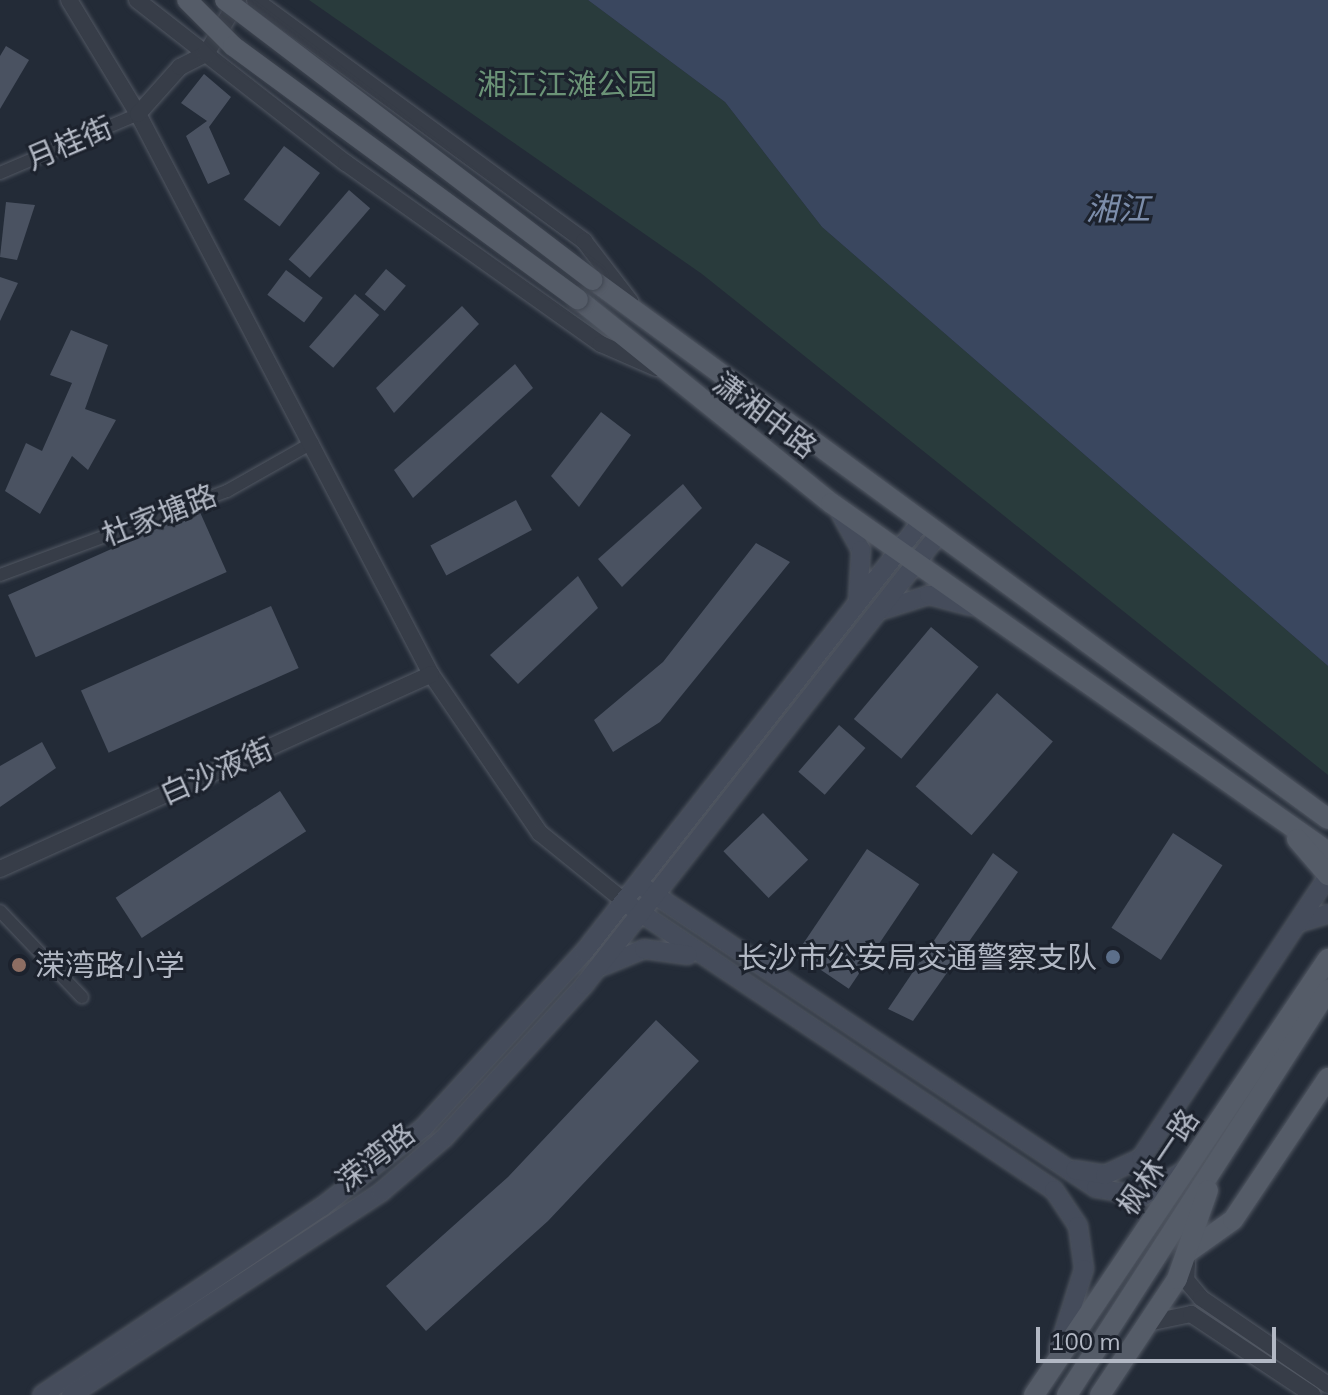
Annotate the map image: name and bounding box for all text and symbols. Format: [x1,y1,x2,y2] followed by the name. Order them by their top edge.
[477,66,657,102] park label: 湘江江滩公园
[21,109,117,177] street label: 月桂街
[1086,189,1150,227] water label: 湘江
[706,365,824,465] street label: 潇湘中路
[97,477,221,553] street label: 杜家塘路
[154,730,278,812] street label: 白沙液街
[737,939,1097,975] place label: 长沙市公安局交通警察支队
[35,947,185,983] place label: 溁湾路小学
[1104,948,1122,966] marker: 长沙市公安局交通警察支队
[10,956,28,974] marker: 溁湾路小学
[1110,1102,1206,1222] street label: 枫林一路
[328,1115,422,1199] street label: 溁湾路
[1040,1311,1280,1361] scale bar
[1050,1326,1121,1356] text: 100 m

